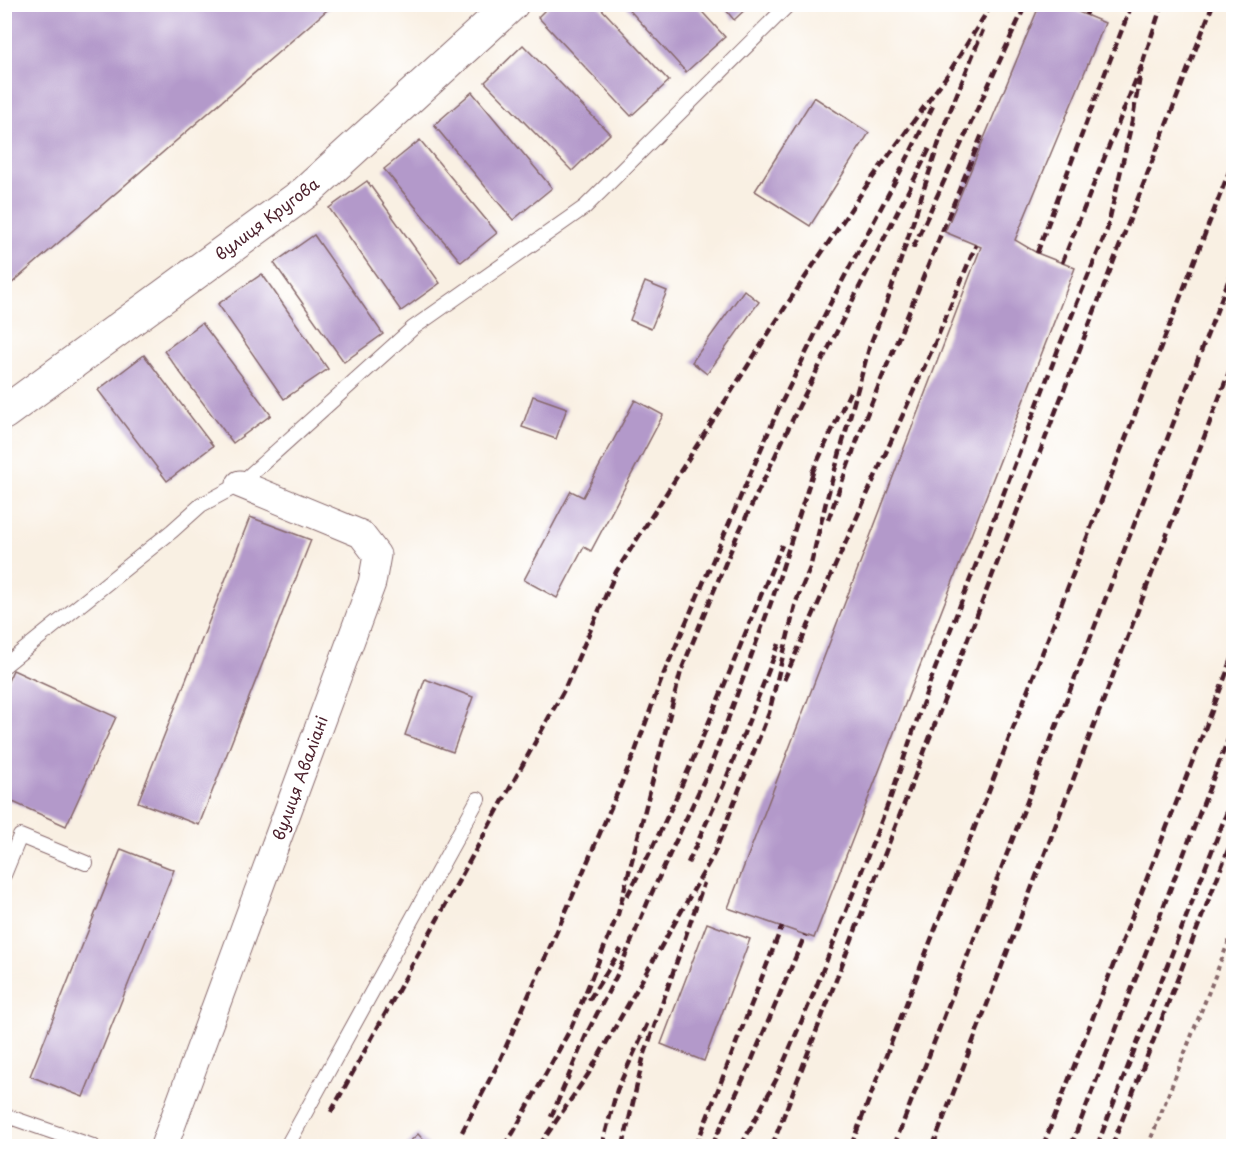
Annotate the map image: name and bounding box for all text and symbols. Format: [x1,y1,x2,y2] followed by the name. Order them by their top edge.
[209,171,323,265] street label: вулиця Кругова
[265,712,333,843] street label: вулиця Аваліані

